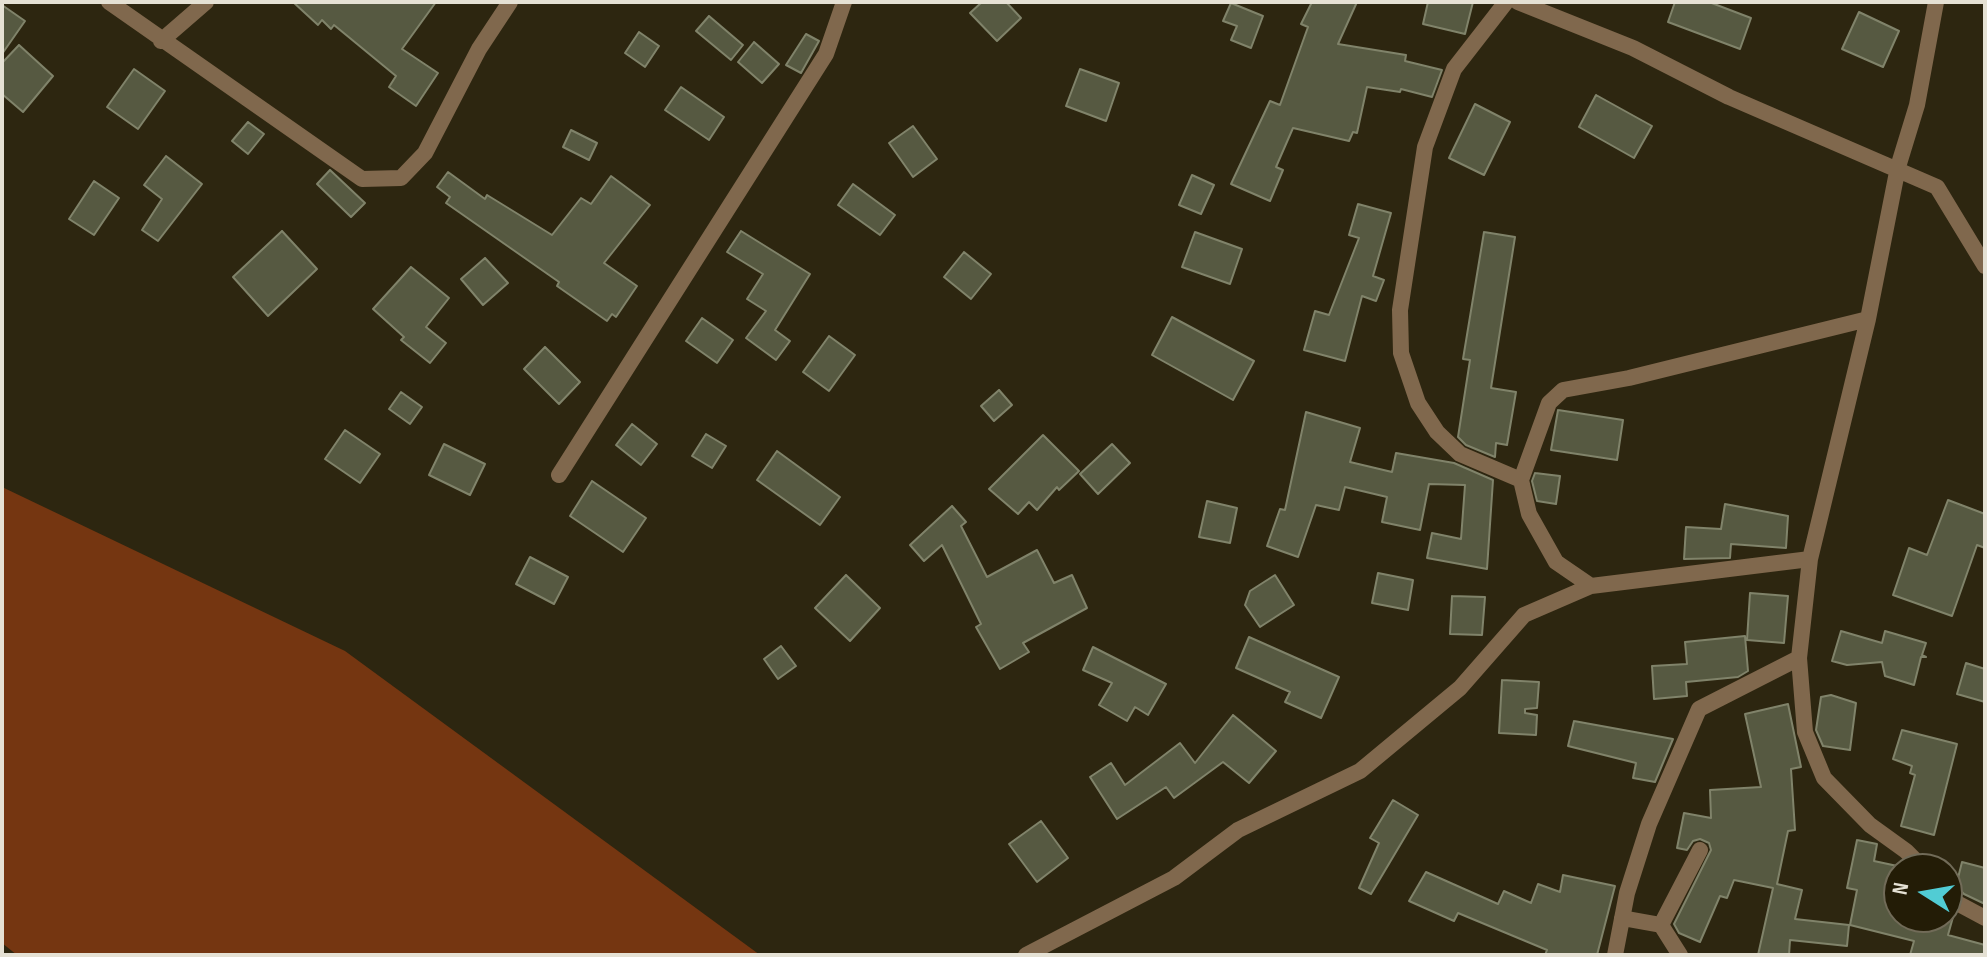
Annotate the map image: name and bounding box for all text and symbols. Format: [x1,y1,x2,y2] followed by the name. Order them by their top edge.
[1883,853,1963,933] north arrow
[1887,880,1915,897] text: N

